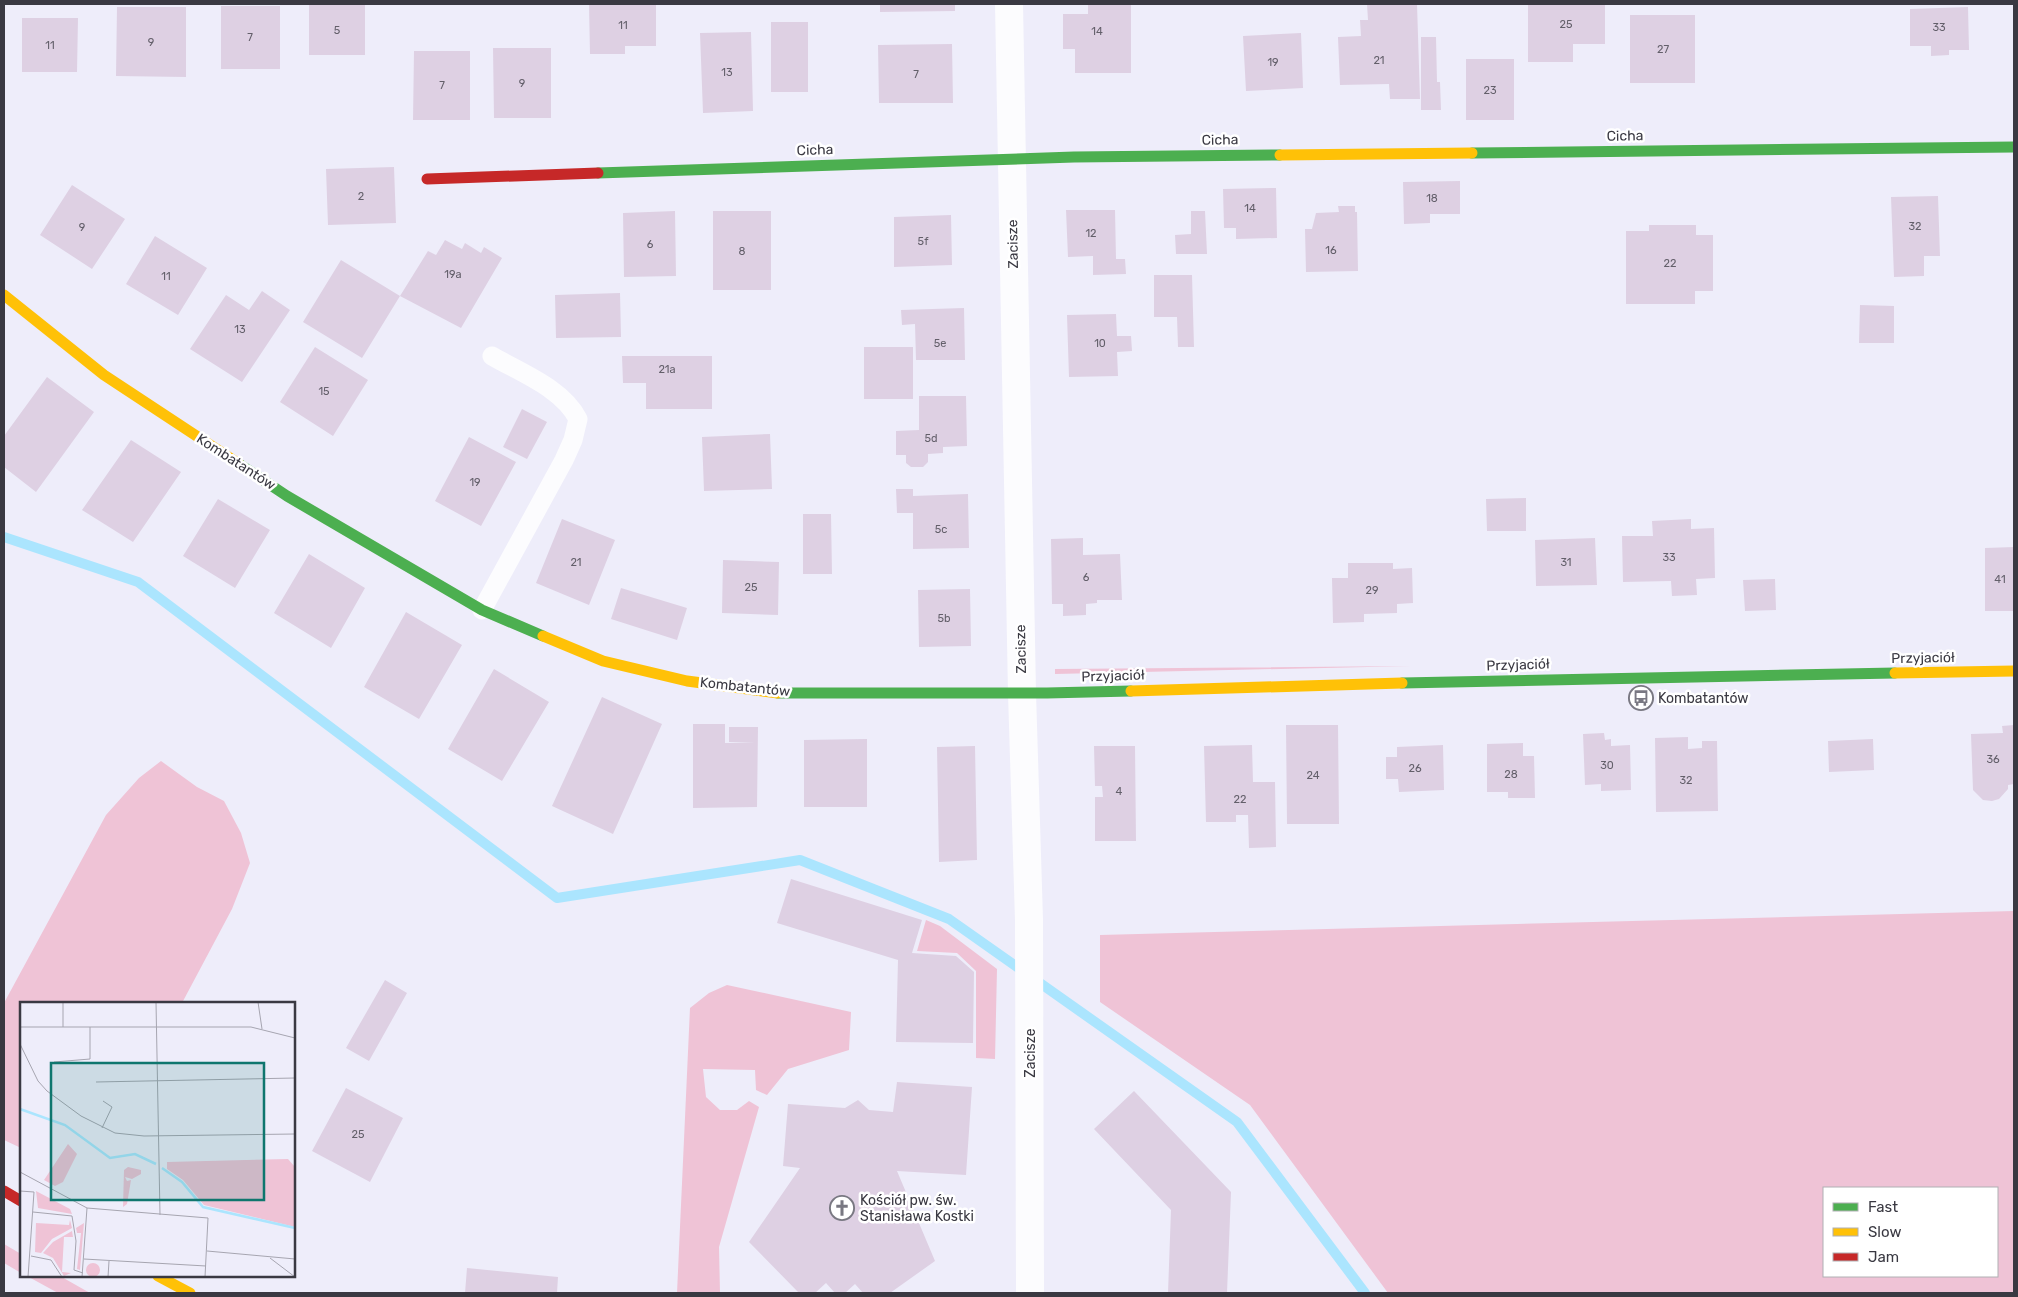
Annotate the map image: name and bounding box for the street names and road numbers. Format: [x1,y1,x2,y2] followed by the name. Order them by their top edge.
[1607,127,1643,145] street label: Cicha
[1202,131,1238,149] street label: Cicha
[796,141,834,159] street label: Cicha
[1004,219,1022,269] street label: Zacisze
[193,430,279,494] street label: Kombatantów
[1012,624,1030,674] street label: Zacisze
[1891,649,1955,667] street label: Przyjaciół
[1486,655,1550,675] street label: Przyjaciół
[1081,666,1145,686] street label: Przyjaciół
[699,674,791,700] street label: Kombatantów
[1022,1028,1039,1078] street label: Zacisze

